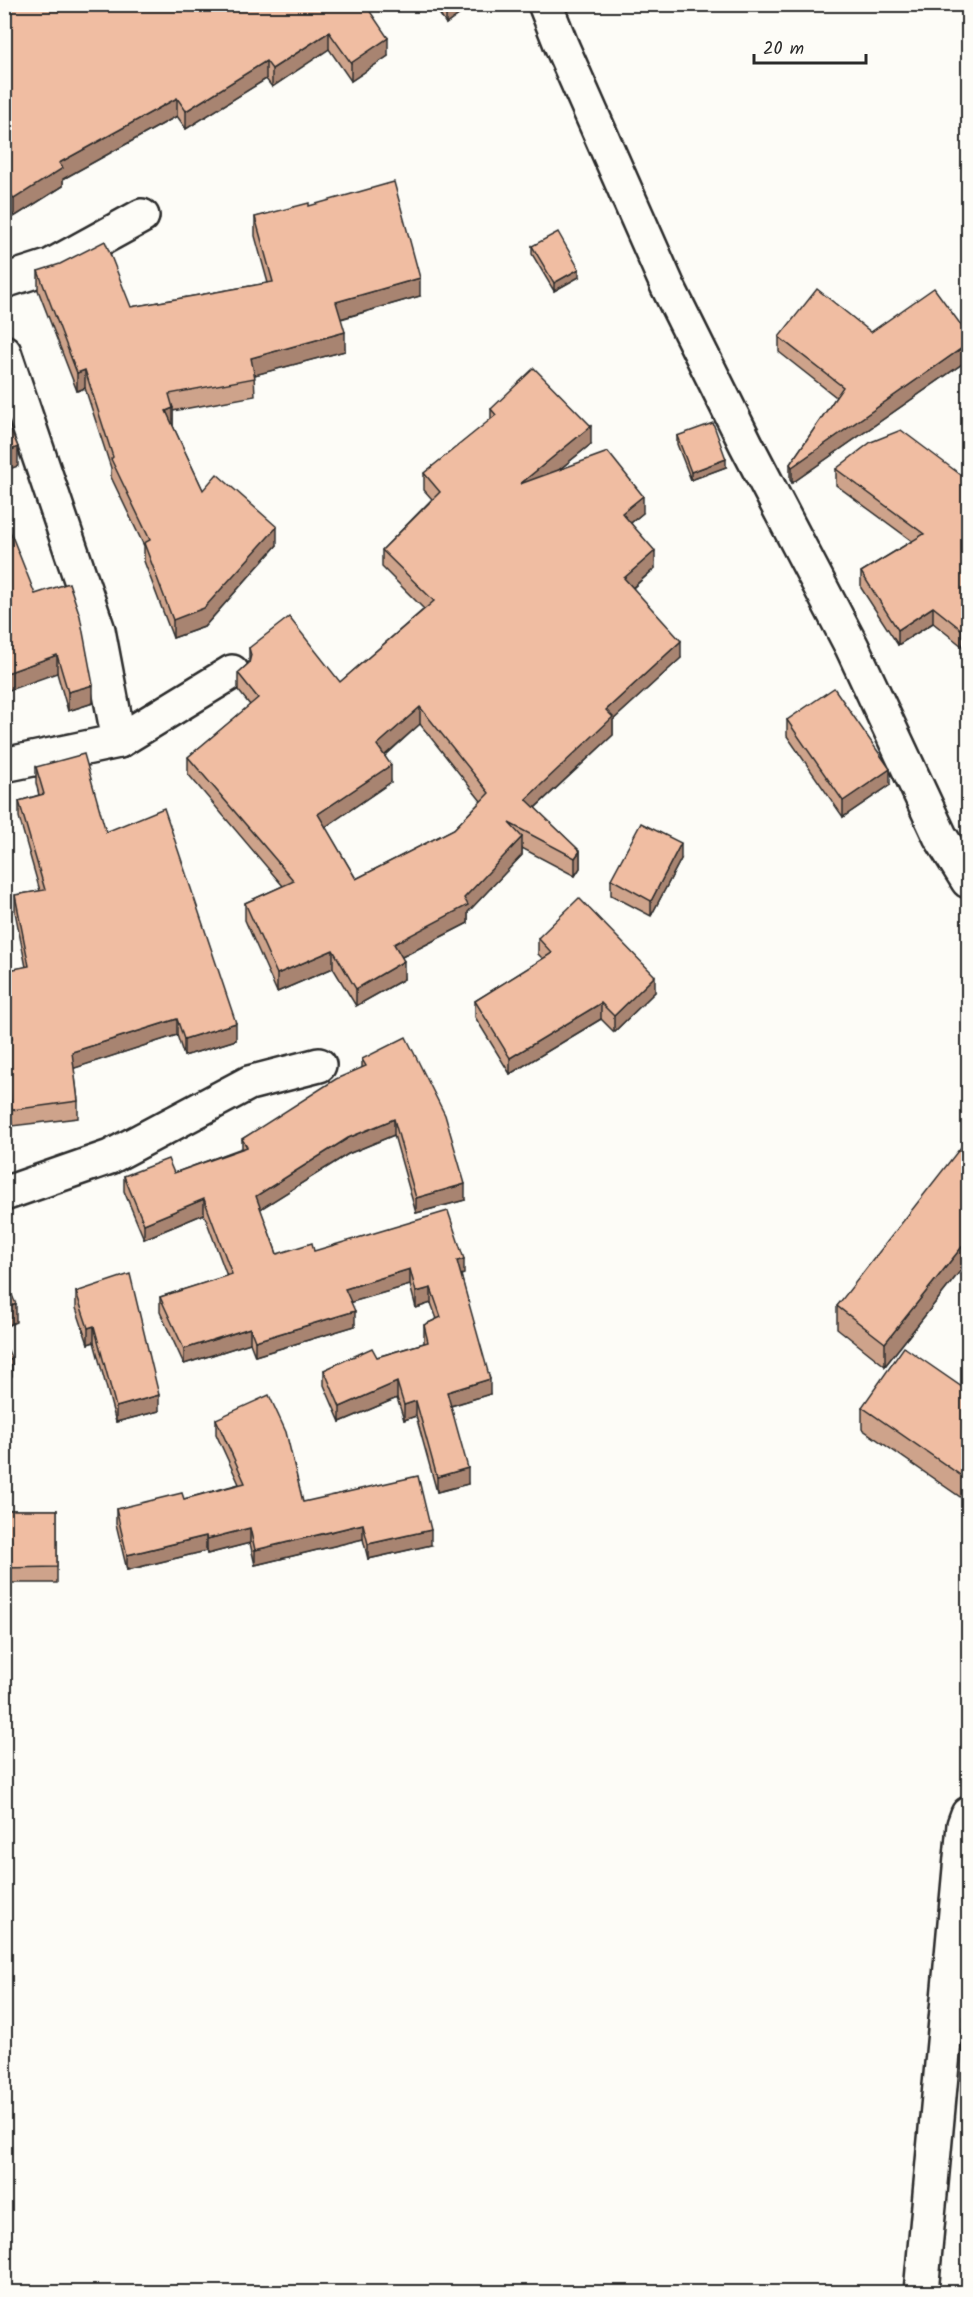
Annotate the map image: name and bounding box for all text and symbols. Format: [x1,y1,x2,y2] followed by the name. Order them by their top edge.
[754,27,866,65] scale bar
[763,35,804,64] text: 20 m

